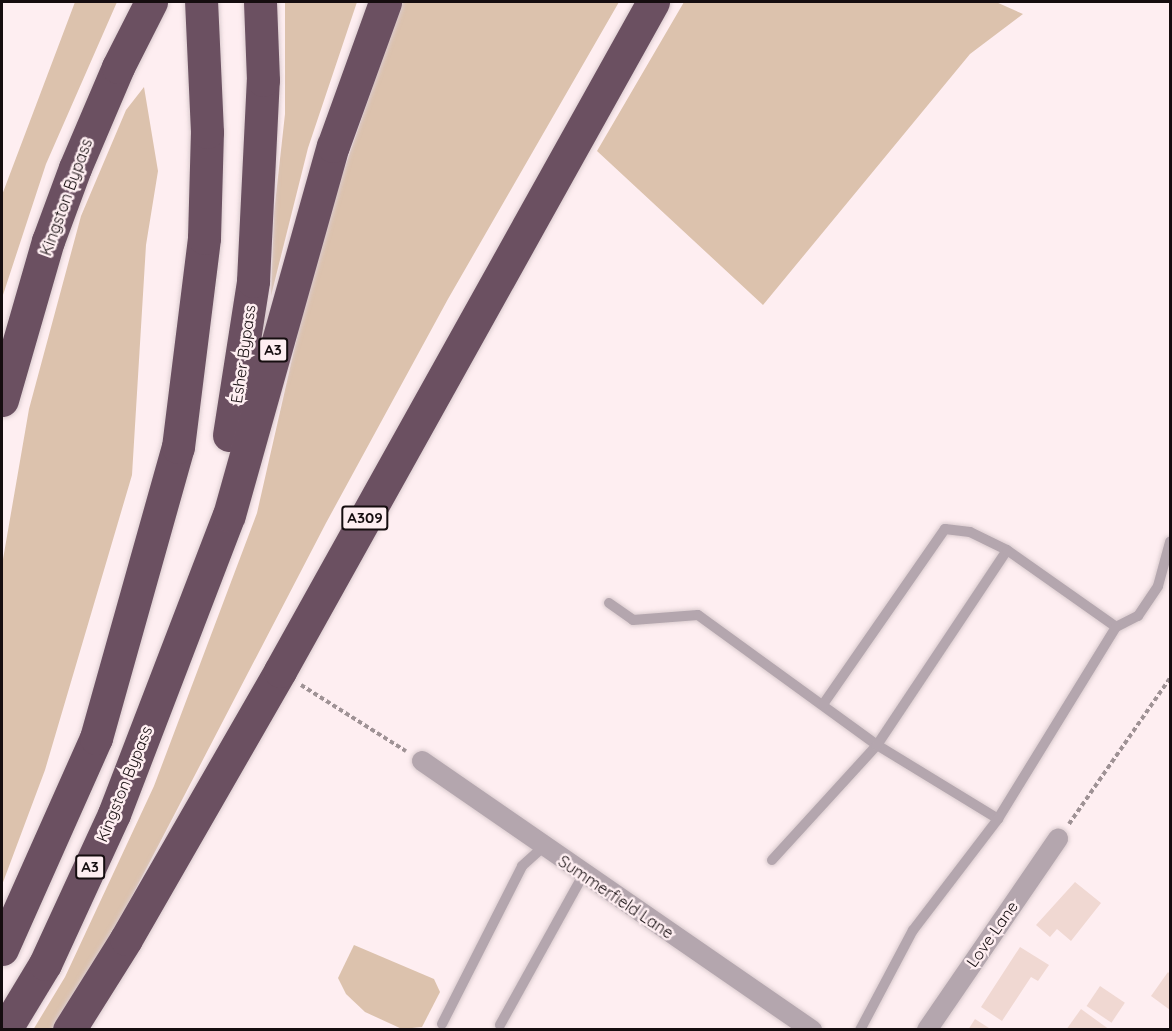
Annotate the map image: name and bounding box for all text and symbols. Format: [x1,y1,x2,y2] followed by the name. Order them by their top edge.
[36,136,96,258] street label: Kingston Bypass
[227,304,259,404] street label: Esher Bypass
[258,338,288,362] road number: A3
[341,506,389,530] road number: A309
[92,723,156,845] street label: Kingston Bypass
[555,851,677,943] street label: Summerfield Lane
[75,855,105,879] road number: A3
[962,897,1022,971] street label: Love Lane

